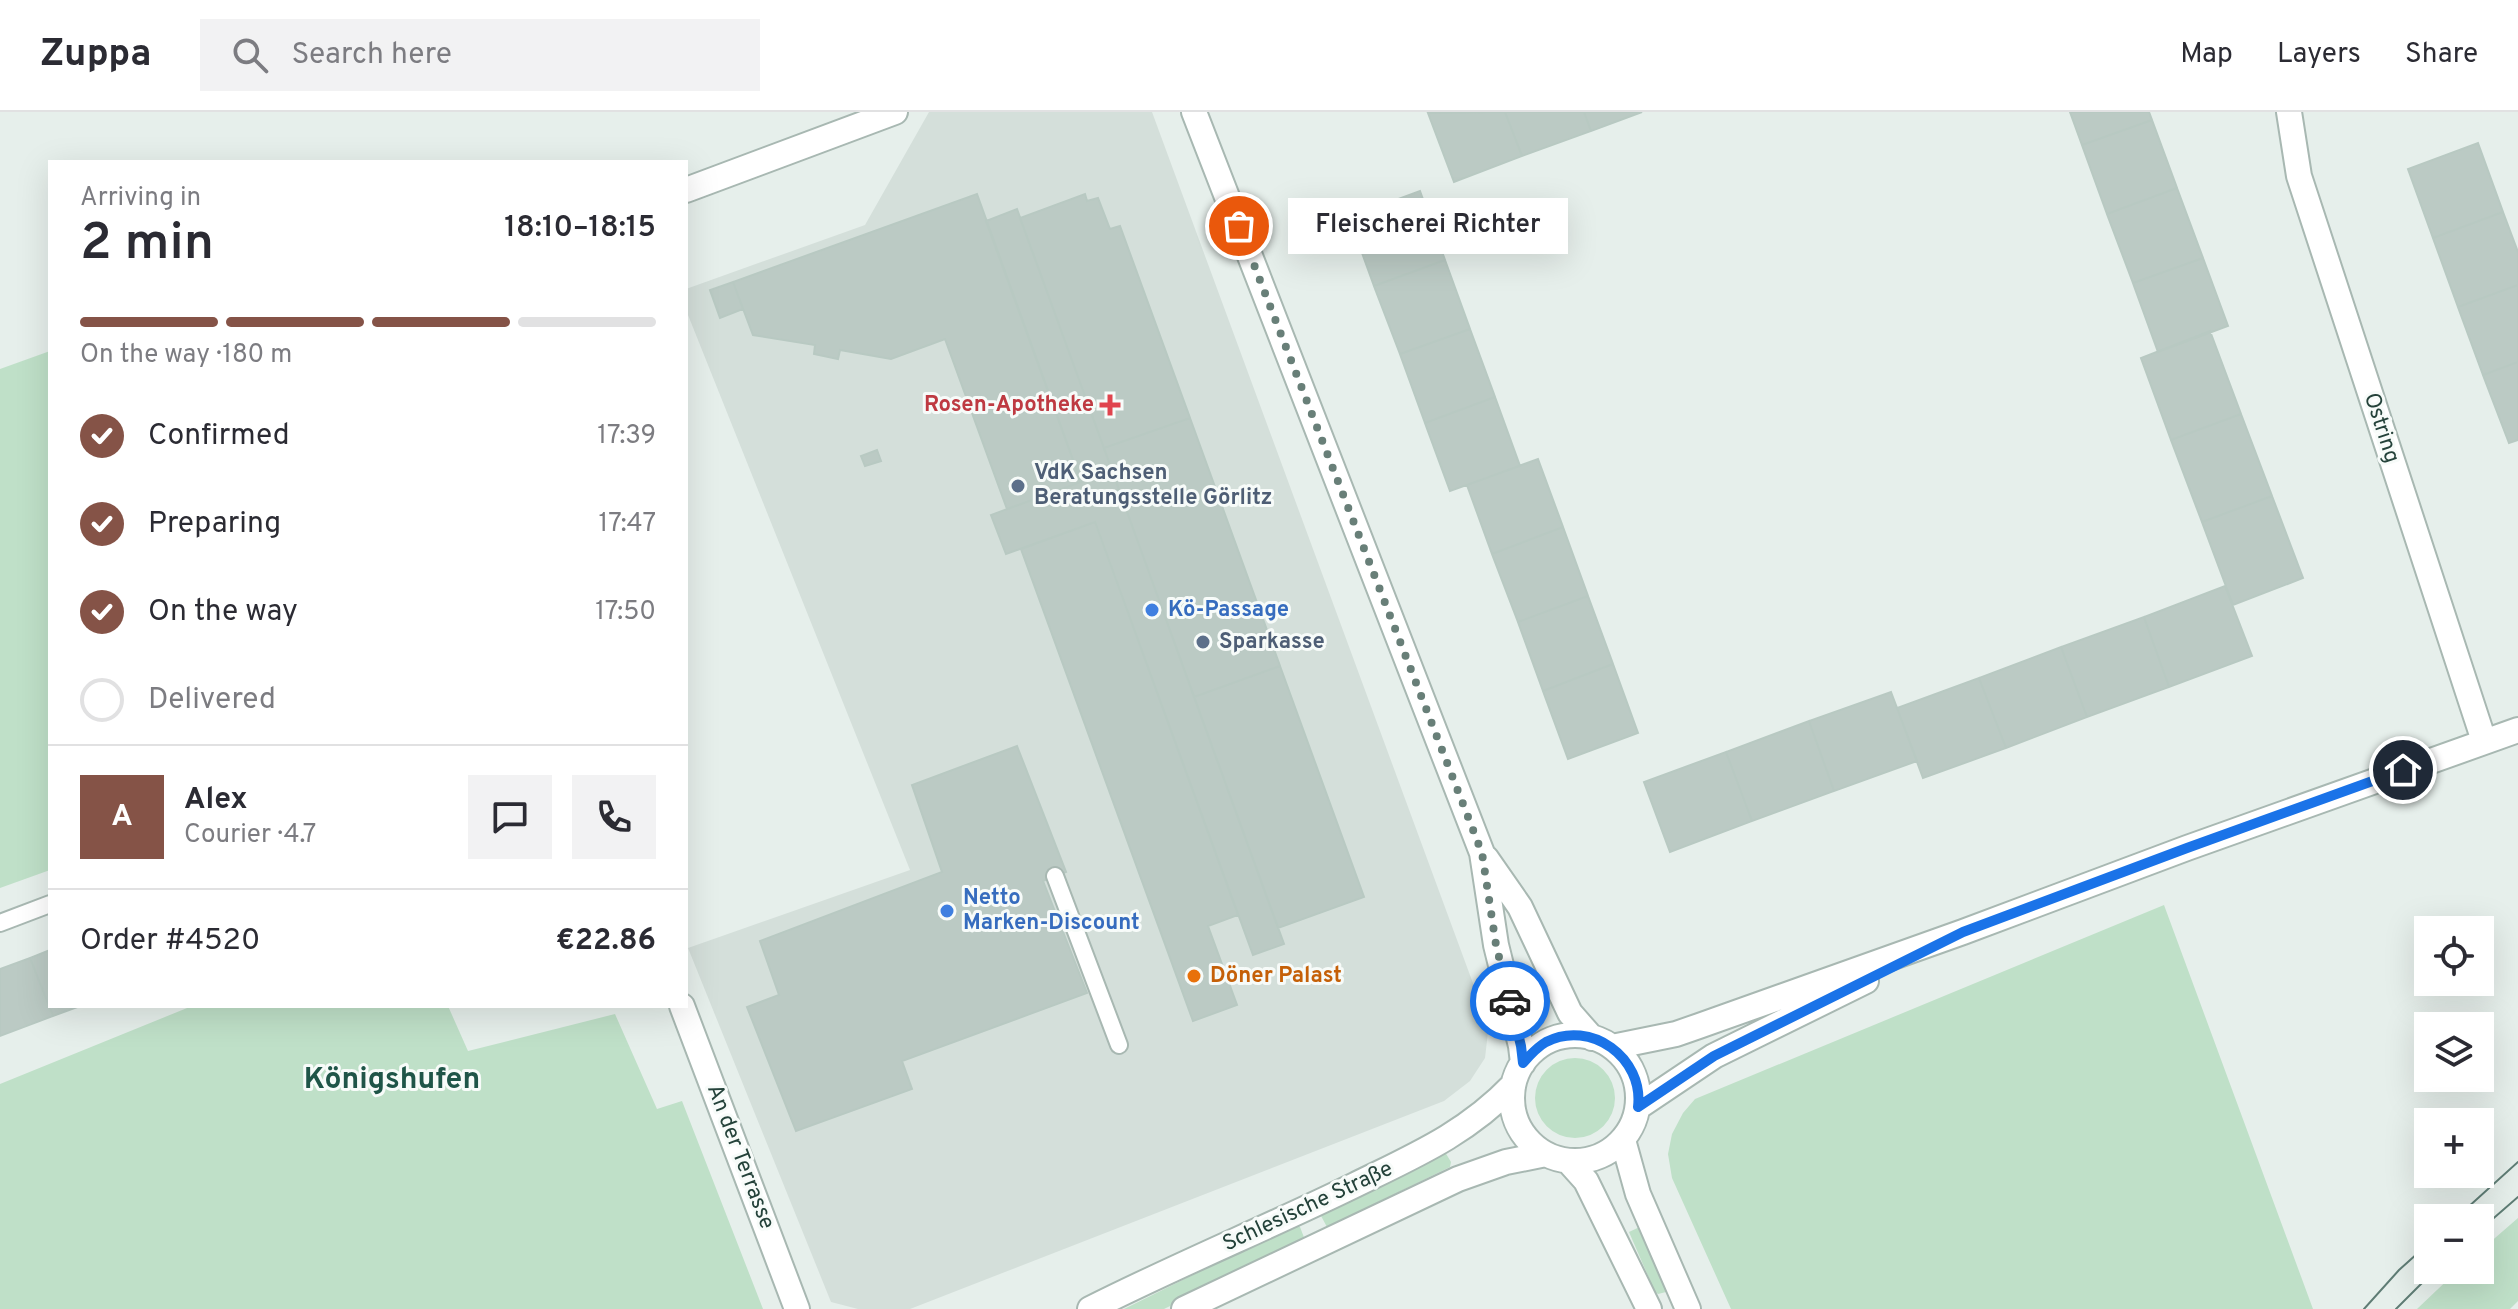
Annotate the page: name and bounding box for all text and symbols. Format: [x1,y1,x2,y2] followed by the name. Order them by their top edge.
[200,19,760,91] search box
[40,31,152,80] text: Zuppa
[228,33,272,77] icon: search
[292,37,452,74] text: Search here
[2180,37,2233,73] text: Map
[2277,37,2361,73] text: Layers
[2405,37,2478,73] text: Share
[80,182,201,215] text: Arriving in
[1205,192,1273,260] pin
[1287,198,1567,254] callout: Fleischerei Richter
[1217,204,1261,248] icon: bag
[1315,209,1541,242] text: Fleischerei Richter
[504,210,656,247] text: 18:10–18:15
[80,212,214,278] text: 2 min
[80,339,292,372] text: On the way · 180 m
[2357,390,2405,466] street label: Ostring
[924,392,1094,419] place label: Rosen-Apotheke
[1101,396,1119,414] marker: Rosen-Apotheke
[80,414,124,458] icon: check
[148,418,290,455] text: Confirmed
[597,420,656,453] text: 17:39
[1034,460,1273,512] place label: VdK Sachsen Beratungsstelle Görlitz
[1009,477,1027,495] marker: VdK Sachsen Beratungsstelle Görlitz
[80,502,124,546] icon: check
[148,506,281,543] text: Preparing
[599,508,656,541] text: 17:47
[80,590,124,634] icon: check
[148,594,298,631] text: On the way
[595,596,656,629] text: 17:50
[1168,597,1289,624] place label: Kö-Passage
[1143,601,1161,619] marker: Kö-Passage
[1219,629,1325,656] place label: Sparkasse
[1194,633,1212,651] marker: Sparkasse
[148,682,276,719] text: Delivered
[2369,736,2437,804] pin
[2381,748,2425,792] icon: home
[468,775,552,859] button: chat
[572,775,656,859] button: phone
[184,782,248,819] text: Alex
[111,799,133,836] text: A
[184,819,316,852] text: Courier · 4.7
[963,885,1140,937] place label: Netto Marken-Discount
[938,902,956,920] marker: Netto Marken-Discount
[2414,916,2494,1284] map controls
[2414,916,2494,996] button: locate
[80,923,260,960] text: Order #4520
[556,923,656,960] text: €22.86
[1470,961,1550,1041] courier
[1210,963,1342,990] place label: Döner Palast
[1185,967,1203,985] marker: Döner Palast
[1488,979,1532,1023] icon: car
[2414,1012,2494,1092] button: layers
[304,1062,480,1099] district label: Königshufen
[700,1081,780,1233] street label: An der Terrasse
[2414,1108,2494,1188] button: +
[1219,1156,1397,1258] street label: Schlesische Straße
[2414,1204,2494,1284] button: −

